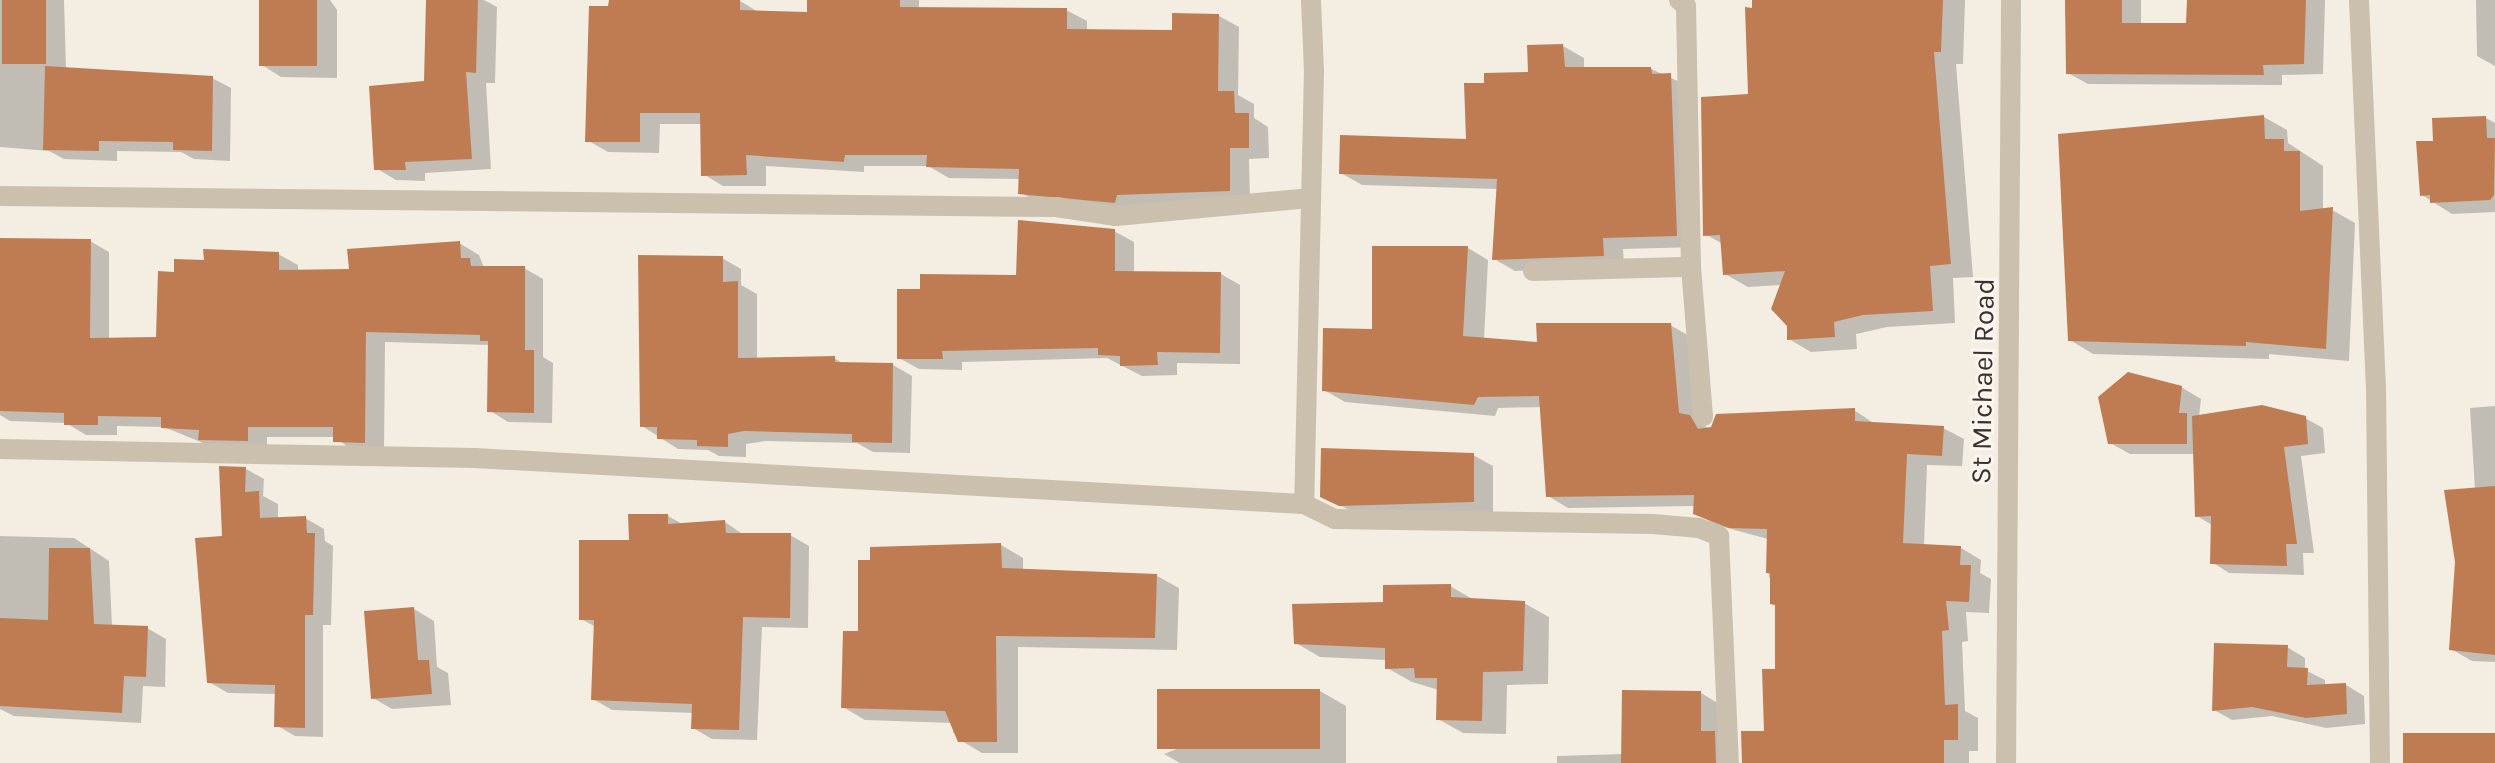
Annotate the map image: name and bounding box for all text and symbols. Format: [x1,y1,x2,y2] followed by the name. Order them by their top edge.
[1964,278,2002,484] street label: St Michael Road

